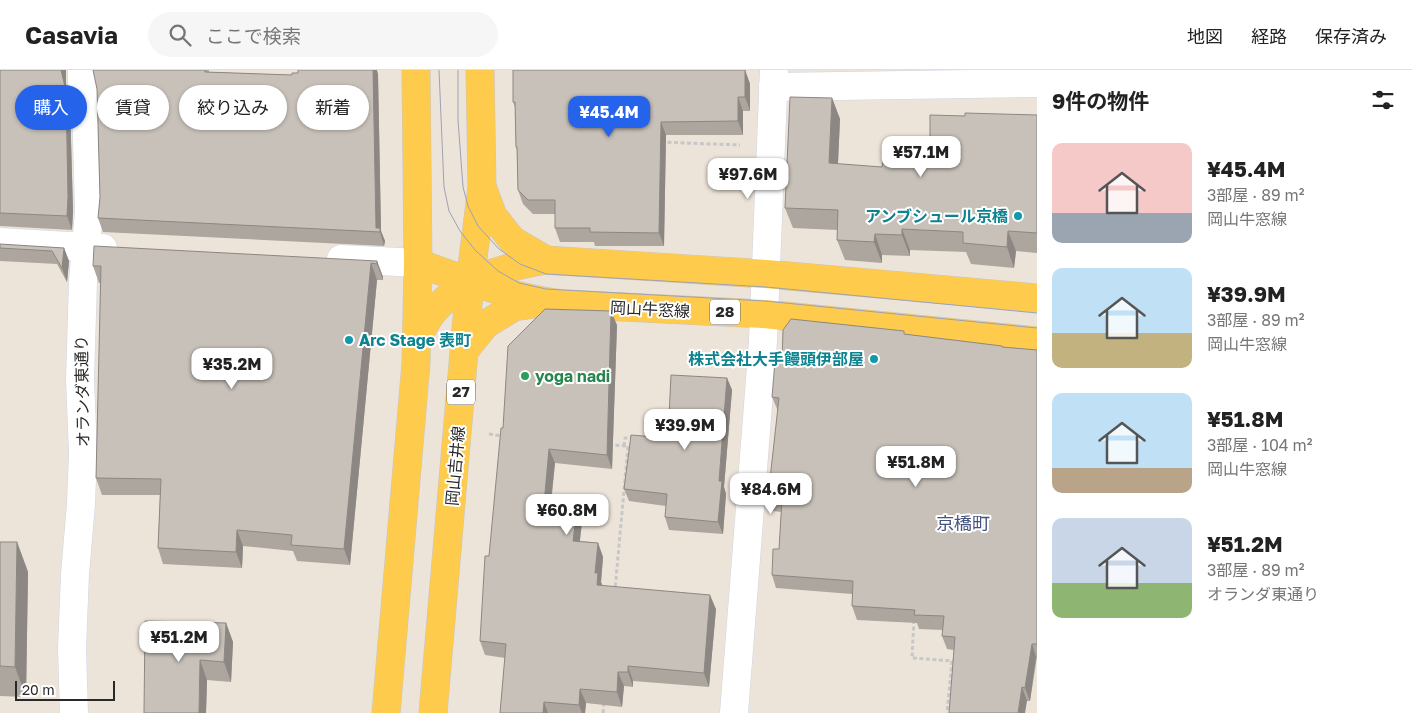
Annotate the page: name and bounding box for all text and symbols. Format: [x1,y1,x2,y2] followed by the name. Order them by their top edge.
[148,12,498,57] search box
[25,20,118,49] text: Casavia
[166,21,194,49] icon: search
[206,24,301,47] text: ここで検索
[1187,25,1223,47] text: 地図
[1251,25,1287,47] text: 経路
[1315,25,1387,47] text: 保存済み
[15,85,87,130] chip: 購入
[97,85,169,130] chip: 賃貸
[179,85,287,130] chip: 絞り込み
[297,85,369,130] chip: 新着
[1369,86,1397,114] icon: filters
[1052,88,1149,114] text: 9件の物件
[568,96,650,138] pin: ¥45.4M
[579,102,639,122] text: ¥45.4M
[880,136,962,178] pin: ¥57.1M
[893,142,949,162] text: ¥57.1M
[1207,156,1285,182] text: ¥45.4M
[707,158,789,200] pin: ¥97.6M
[1092,163,1152,223] icon: home
[719,164,777,184] text: ¥97.6M
[1207,185,1305,205] text: 3部屋 · 89 m²
[865,206,1008,226] place label: アンブシュール京橋
[1207,209,1287,229] text: 岡山牛窓線
[1012,210,1024,222] marker: アンブシュール京橋
[1207,281,1286,307] text: ¥39.9M
[1092,288,1152,348] icon: home
[610,297,690,321] street label: 岡山牛窓線
[710,300,740,324] road number: 28
[1207,310,1305,330] text: 3部屋 · 89 m²
[359,330,471,350] place label: Arc Stage 表町
[343,334,355,346] marker: Arc Stage 表町
[1207,334,1287,354] text: 岡山牛窓線
[71,335,93,447] street label: オランダ東通り
[191,348,273,390] pin: ¥35.2M
[688,349,864,369] place label: 株式会社大手饅頭伊部屋
[868,353,880,365] marker: 株式会社大手饅頭伊部屋
[202,354,262,374] text: ¥35.2M
[535,366,610,386] place label: yoga nadi
[519,370,531,382] marker: yoga nadi
[447,380,475,404] road number: 27
[1207,406,1283,432] text: ¥51.8M
[644,408,726,451] pin: ¥39.9M
[1092,413,1152,473] icon: home
[655,415,715,435] text: ¥39.9M
[442,425,468,507] street label: 岡山吉井線
[1207,435,1313,455] text: 3部屋 · 104 m²
[875,446,957,488] pin: ¥51.8M
[887,452,945,472] text: ¥51.8M
[1207,459,1287,479] text: 岡山牛窓線
[730,472,812,515] pin: ¥84.6M
[741,479,801,499] text: ¥84.6M
[526,494,608,536] pin: ¥60.8M
[537,500,597,520] text: ¥60.8M
[936,512,990,534] district label: 京橋町
[1207,531,1283,557] text: ¥51.2M
[1092,538,1152,598] icon: home
[1207,560,1305,580] text: 3部屋 · 89 m²
[1207,584,1319,604] text: オランダ東通り
[138,620,220,663] pin: ¥51.2M
[150,627,208,647] text: ¥51.2M
[15,678,115,701] scale bar
[22,681,55,698] text: 20 m

